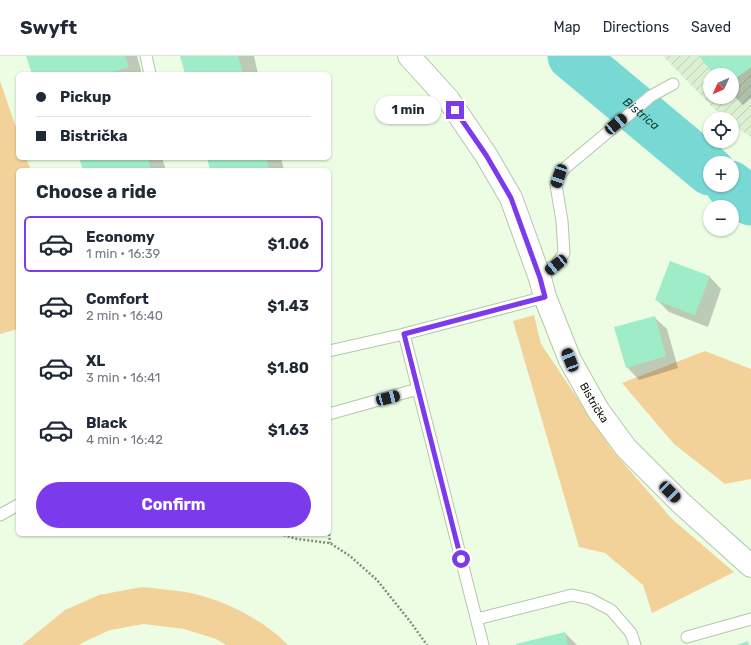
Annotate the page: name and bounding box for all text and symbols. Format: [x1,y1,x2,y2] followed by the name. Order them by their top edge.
[20,16,77,39] text: Swyft
[554,19,581,36] text: Map
[603,19,669,36] text: Directions
[691,19,731,36] text: Saved
[703,68,739,104] north arrow
[703,68,739,236] map controls
[60,88,111,106] text: Pickup
[620,95,662,133] water label: Bistrica
[375,96,441,124] callout: 1 min
[446,101,464,119] route end
[391,102,425,117] text: 1 min
[603,112,629,136] car
[703,112,739,148] button: locate
[60,127,128,145] text: Bistrička
[703,156,739,192] button: +
[549,163,569,189] car
[36,181,157,203] text: Choose a ride
[703,200,739,236] button: −
[38,226,74,262] icon: car
[86,228,155,246] text: Economy
[267,235,309,253] text: $1.06
[86,246,160,261] text: 1 min · 16:39
[543,253,569,277] car
[38,288,74,324] icon: car
[86,290,149,308] text: Comfort
[267,297,309,315] text: $1.43
[86,308,163,323] text: 2 min · 16:40
[560,347,580,373] car
[38,350,74,386] icon: car
[86,352,105,370] text: XL
[267,359,309,377] text: $1.80
[86,370,160,385] text: 3 min · 16:41
[577,380,612,425] street label: Bistrička
[375,389,401,407] car
[38,412,74,448] icon: car
[86,414,127,432] text: Black
[268,421,309,439] text: $1.63
[86,432,163,447] text: 4 min · 16:42
[657,479,683,505] car
[36,482,311,528] button: Confirm
[452,550,470,568] route start

